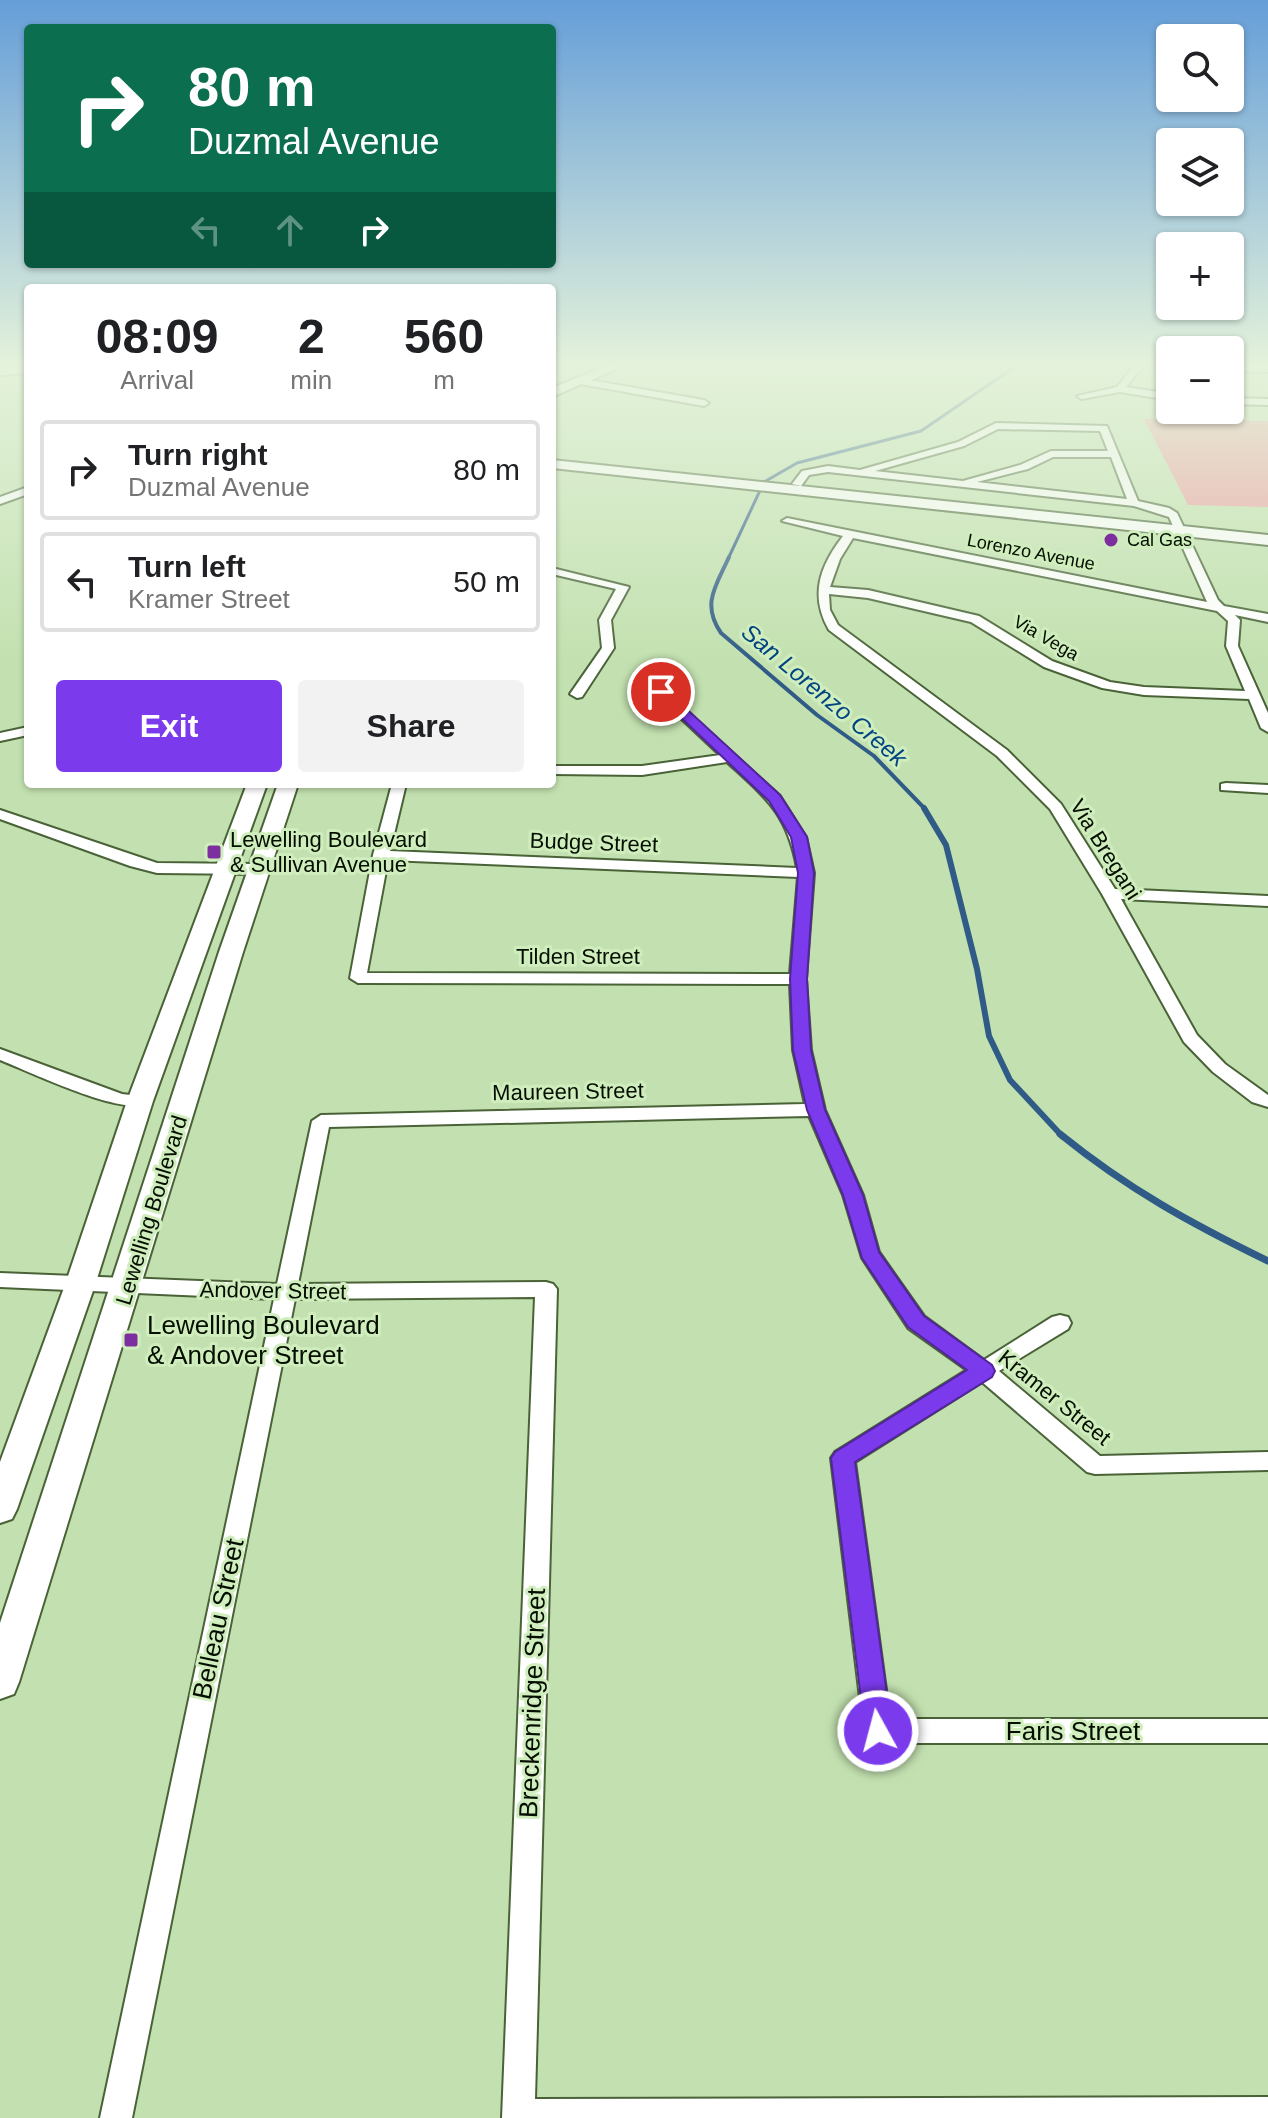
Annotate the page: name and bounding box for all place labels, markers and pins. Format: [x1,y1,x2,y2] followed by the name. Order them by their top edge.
[1127,530,1192,550] place label: Cal Gas
[1102,531,1120,549] marker: Cal Gas
[627,658,695,726] pin
[230,827,427,877] place label: Lewelling Boulevard & Sullivan Avenue
[205,843,223,861] marker: Lewelling Boulevard & Sullivan Avenue
[147,1310,380,1370] place label: Lewelling Boulevard & Andover Street
[122,1331,140,1349] marker: Lewelling Boulevard & Andover Street

